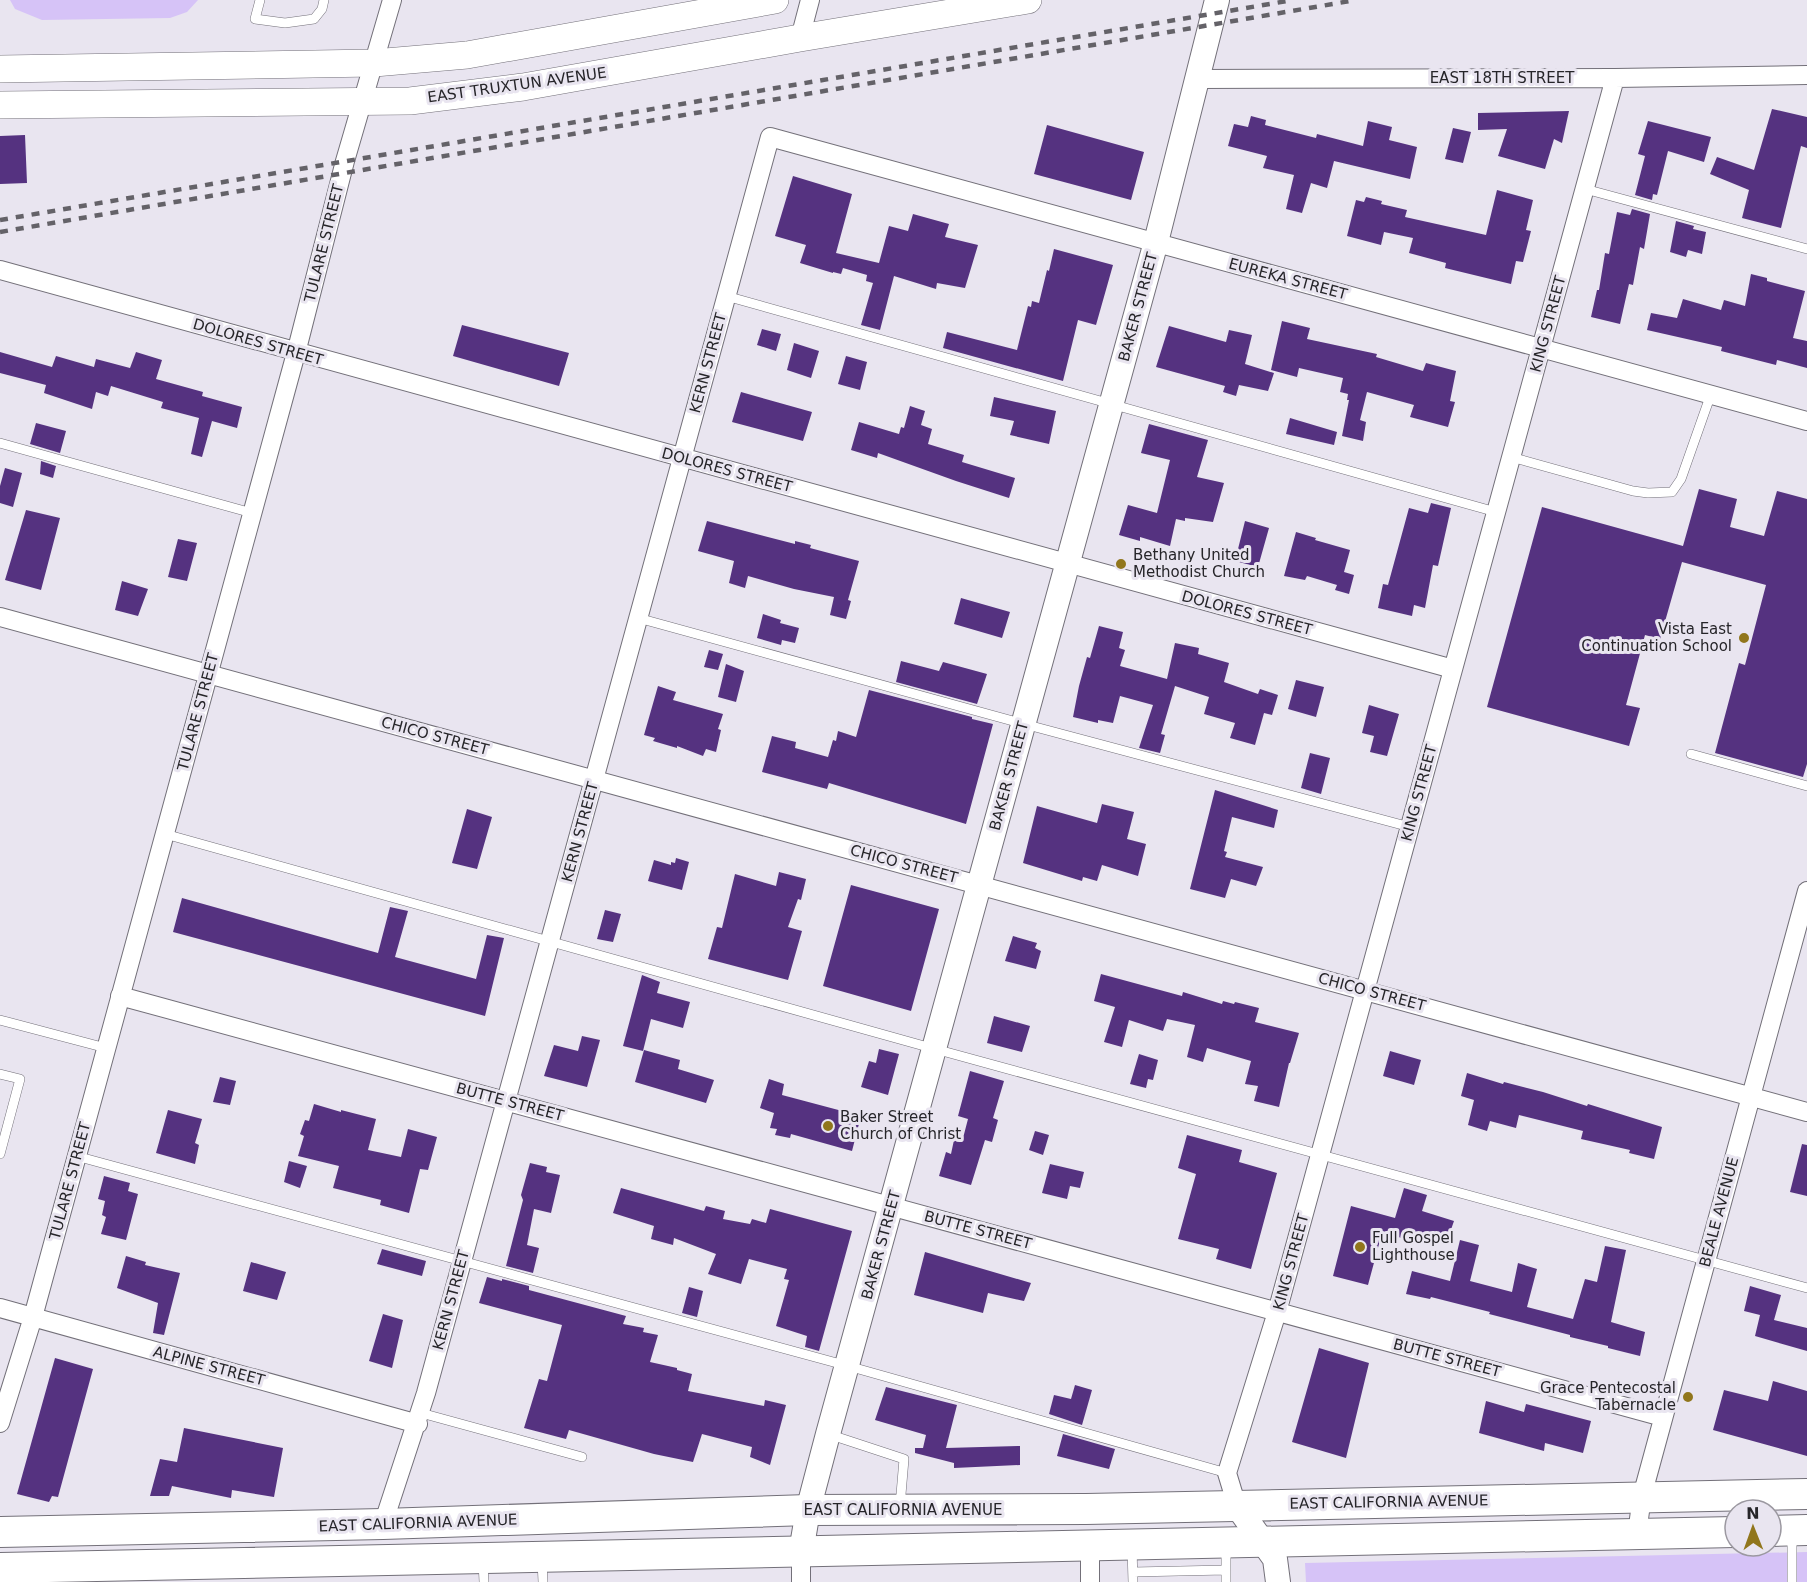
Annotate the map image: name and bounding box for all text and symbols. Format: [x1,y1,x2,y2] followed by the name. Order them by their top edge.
[426,64,608,106] street label: EAST TRUXTUN AVENUE
[1430,69,1575,87] street label: EAST 18TH STREET
[300,181,348,305] street label: TULARE STREET
[1115,250,1161,364] street label: BAKER STREET
[1227,254,1350,304] street label: EUREKA STREET
[1526,273,1570,374] street label: KING STREET
[686,310,730,415] street label: KERN STREET
[191,315,326,369] street label: DOLORES STREET
[660,444,795,496] street label: DOLORES STREET
[1133,546,1265,581] place label: Bethany United Methodist Church
[1114,557,1128,571] marker: Bethany United Methodist Church
[1180,587,1315,639] street label: DOLORES STREET
[1581,620,1732,655] place label: Vista East Continuation School
[1737,631,1751,645] marker: Vista East Continuation School
[173,650,223,774] street label: TULARE STREET
[379,713,491,759] street label: CHICO STREET
[986,719,1032,833] street label: BAKER STREET
[1397,742,1441,843] street label: KING STREET
[558,779,602,884] street label: KERN STREET
[848,841,960,887] street label: CHICO STREET
[1316,969,1428,1015] street label: CHICO STREET
[454,1079,567,1125] street label: BUTTE STREET
[840,1108,961,1143] place label: Baker Street Church of Christ
[45,1119,95,1243] street label: TULARE STREET
[821,1119,835,1133] marker: Baker Street Church of Christ
[1696,1155,1742,1269] street label: BEALE AVENUE
[858,1188,904,1302] street label: BAKER STREET
[922,1207,1035,1253] street label: BUTTE STREET
[1269,1211,1313,1312] street label: KING STREET
[1372,1229,1455,1264] place label: Full Gospel Lighthouse
[1353,1240,1367,1254] marker: Full Gospel Lighthouse
[429,1247,473,1352] street label: KERN STREET
[1391,1335,1504,1381] street label: BUTTE STREET
[151,1342,268,1390] street label: ALPINE STREET
[1540,1379,1676,1414] place label: Grace Pentecostal Tabernacle
[1681,1390,1695,1404] marker: Grace Pentecostal Tabernacle
[1289,1491,1489,1513] street label: EAST CALIFORNIA AVENUE
[1723,1498,1783,1558] north arrow
[804,1501,1002,1519] street label: EAST CALIFORNIA AVENUE
[1746,1504,1760,1523] text: N
[318,1511,518,1535] street label: EAST CALIFORNIA AVENUE

